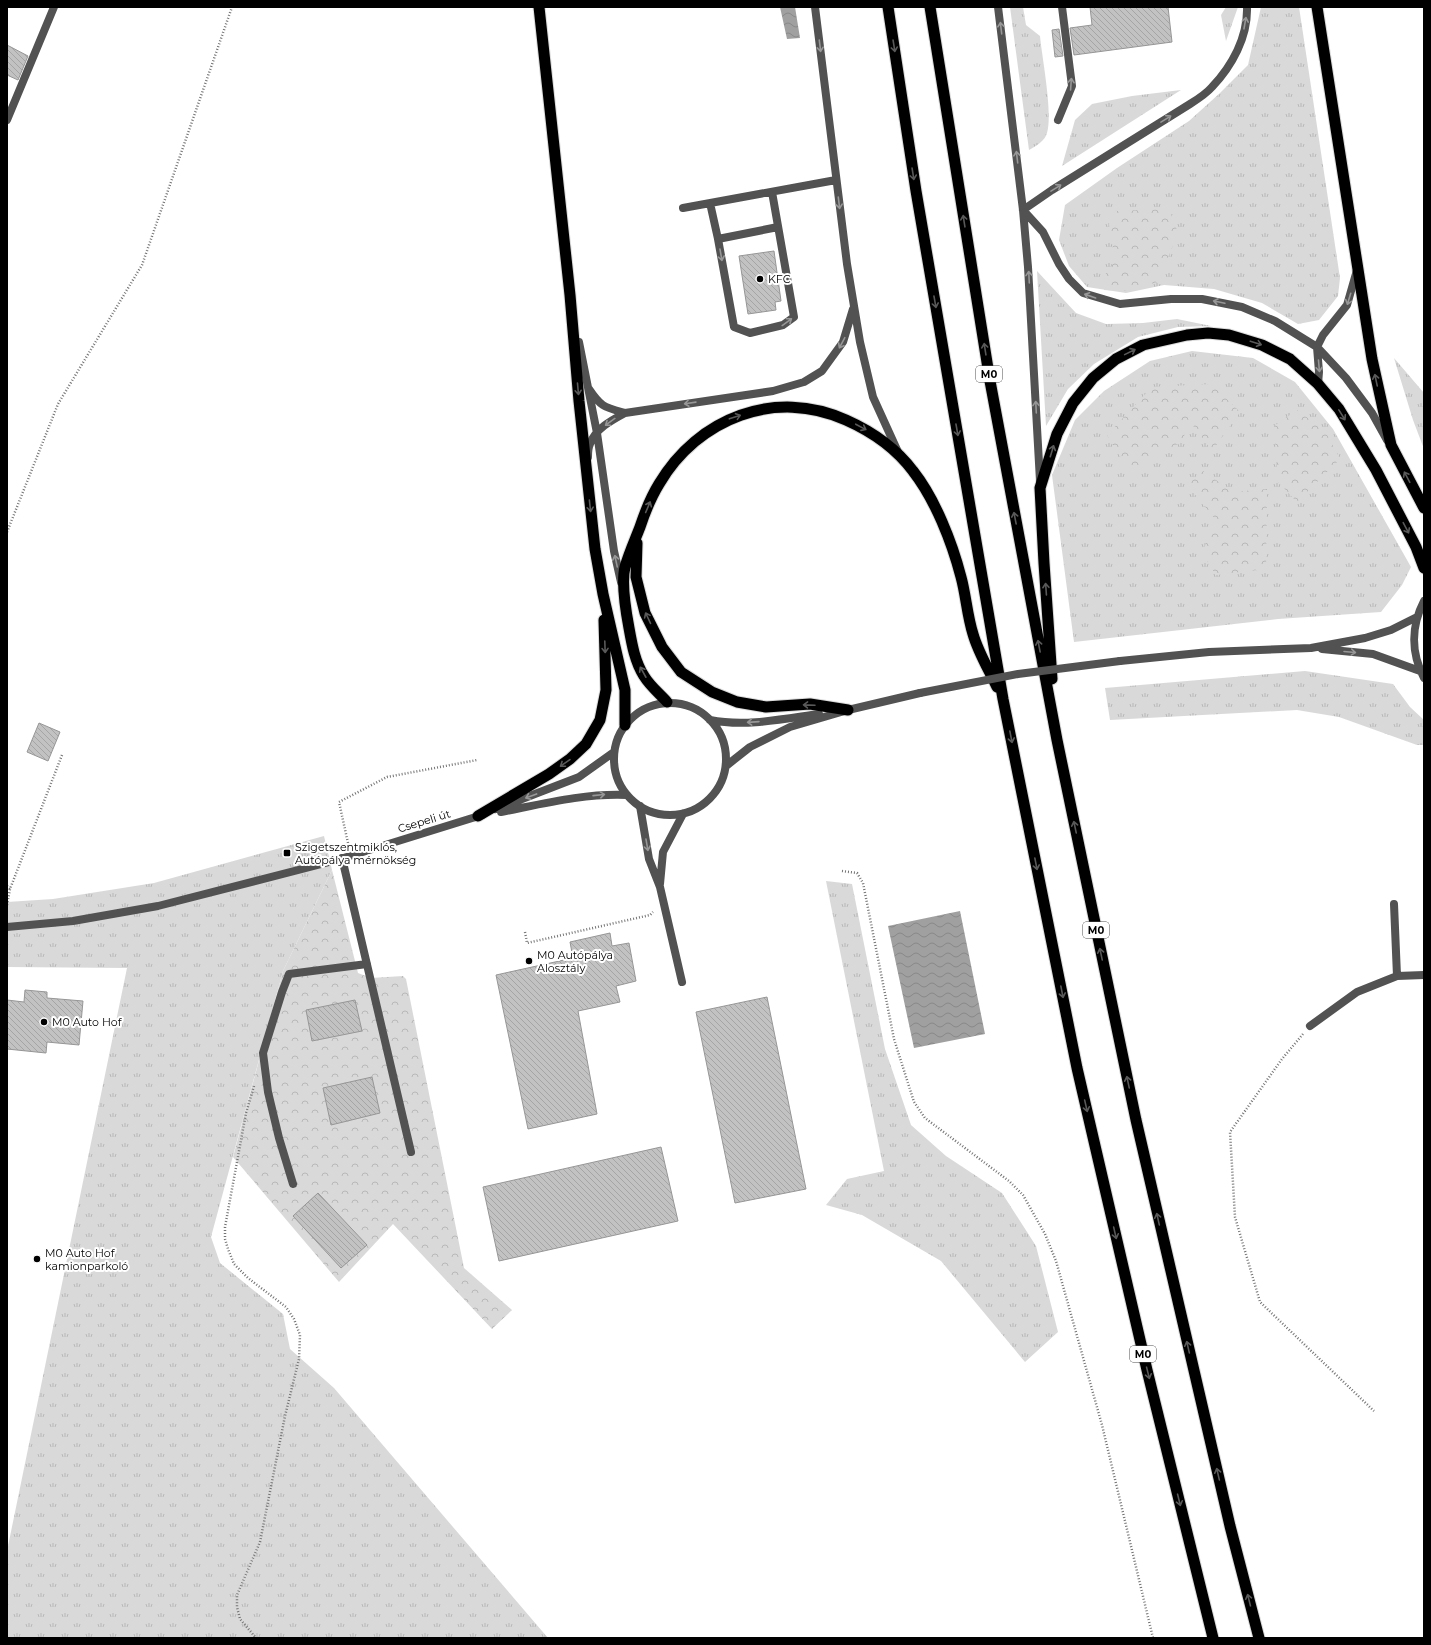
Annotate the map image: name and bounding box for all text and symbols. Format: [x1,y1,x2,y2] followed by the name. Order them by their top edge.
[1242,17,1250,30] one-way arrow
[997,22,1005,35] one-way arrow
[816,39,824,52] one-way arrow
[890,39,898,52] one-way arrow
[1067,78,1074,91] one-way arrow
[1160,115,1172,123] one-way arrow
[1013,151,1021,164] one-way arrow
[909,167,917,180] one-way arrow
[1050,183,1061,192] one-way arrow
[835,196,843,209] one-way arrow
[959,215,967,228] one-way arrow
[717,248,725,261] one-way arrow
[1025,271,1032,284] one-way arrow
[768,272,791,286] place label: KFC
[755,274,765,284] marker: KFC
[1085,291,1097,299] one-way arrow
[1345,293,1352,306] one-way arrow
[931,295,939,308] one-way arrow
[1212,298,1225,306] one-way arrow
[782,317,793,326] one-way arrow
[838,337,845,349] one-way arrow
[1249,340,1262,347] one-way arrow
[980,343,988,356] one-way arrow
[1124,348,1136,355] one-way arrow
[1315,359,1322,372] one-way arrow
[976,366,1002,382] road number: M0
[1372,374,1380,387] one-way arrow
[574,382,582,395] one-way arrow
[684,399,697,407] one-way arrow
[1032,401,1040,414] one-way arrow
[1339,409,1347,421] one-way arrow
[729,413,742,420] one-way arrow
[605,418,616,426] one-way arrow
[953,423,961,436] one-way arrow
[854,424,866,431] one-way arrow
[1049,444,1056,457] one-way arrow
[1403,471,1410,483] one-way arrow
[587,499,594,512] one-way arrow
[644,502,652,514] one-way arrow
[1011,512,1019,525] one-way arrow
[1403,522,1411,534] one-way arrow
[612,554,620,567] one-way arrow
[1042,583,1049,596] one-way arrow
[644,612,651,624] one-way arrow
[601,640,608,653] one-way arrow
[1035,640,1043,653] one-way arrow
[1343,648,1356,655] one-way arrow
[638,667,646,679] one-way arrow
[803,701,816,708] one-way arrow
[747,719,760,726] one-way arrow
[1007,730,1015,743] one-way arrow
[560,759,571,767] one-way arrow
[592,792,605,799] one-way arrow
[526,793,538,801] one-way arrow
[396,806,453,836] street label: Csepeli út
[1070,821,1078,834] one-way arrow
[643,838,651,851] one-way arrow
[295,840,416,867] place label: Szigetszentmiklós, Autópálya mérnökség
[282,848,292,858] marker: Szigetszentmiklós, Autópálya mérnökség
[1033,858,1041,871] one-way arrow
[1083,922,1109,938] road number: M0
[537,948,613,975] place label: M0 Autópálya Alosztály
[1097,948,1105,961] one-way arrow
[524,956,534,966] marker: M0 Autópálya Alosztály
[1058,985,1066,998] one-way arrow
[52,1015,123,1029] place label: M0 Auto Hof
[39,1017,49,1027] marker: M0 Auto Hof
[1123,1076,1131,1089] one-way arrow
[1082,1100,1090,1113] one-way arrow
[1154,1213,1162,1226] one-way arrow
[1112,1226,1120,1239] one-way arrow
[45,1246,128,1273] place label: M0 Auto Hof kamionparkoló
[32,1254,42,1264] marker: M0 Auto Hof kamionparkoló
[1184,1341,1191,1354] one-way arrow
[1130,1346,1156,1362] road number: M0
[1144,1367,1152,1380] one-way arrow
[1214,1468,1221,1481] one-way arrow
[1175,1493,1183,1506] one-way arrow
[1245,1594,1252,1607] one-way arrow

